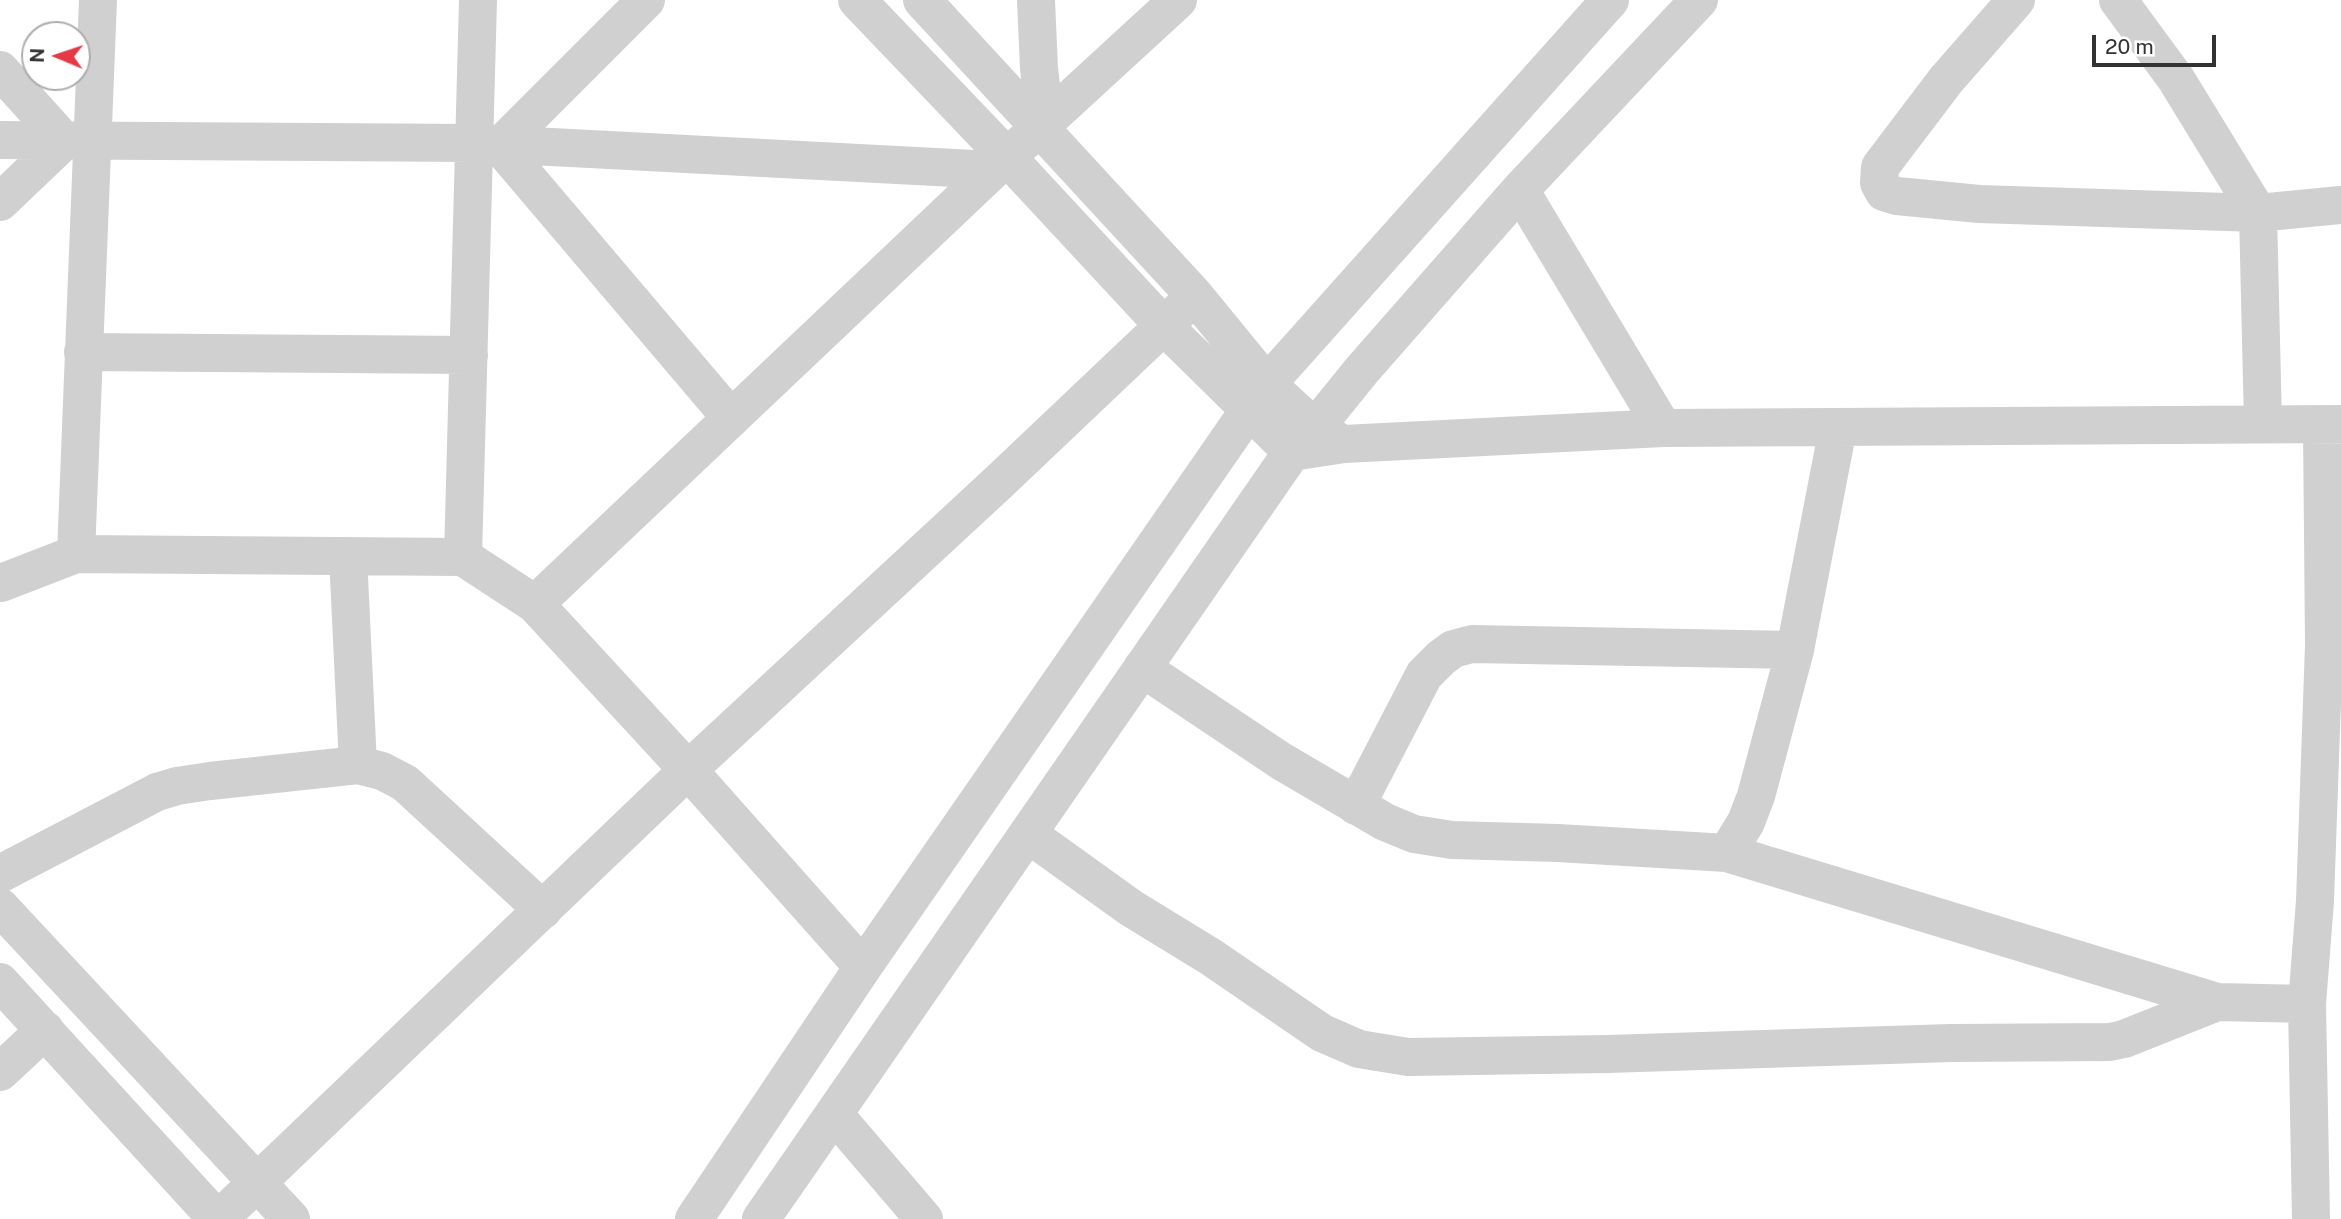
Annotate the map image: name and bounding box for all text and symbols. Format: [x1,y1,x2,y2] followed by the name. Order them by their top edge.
[21,21,91,91] north arrow
[2096,21,2220,65] scale bar
[2105,34,2154,59] text: 20 m
[26,48,48,63] text: N

